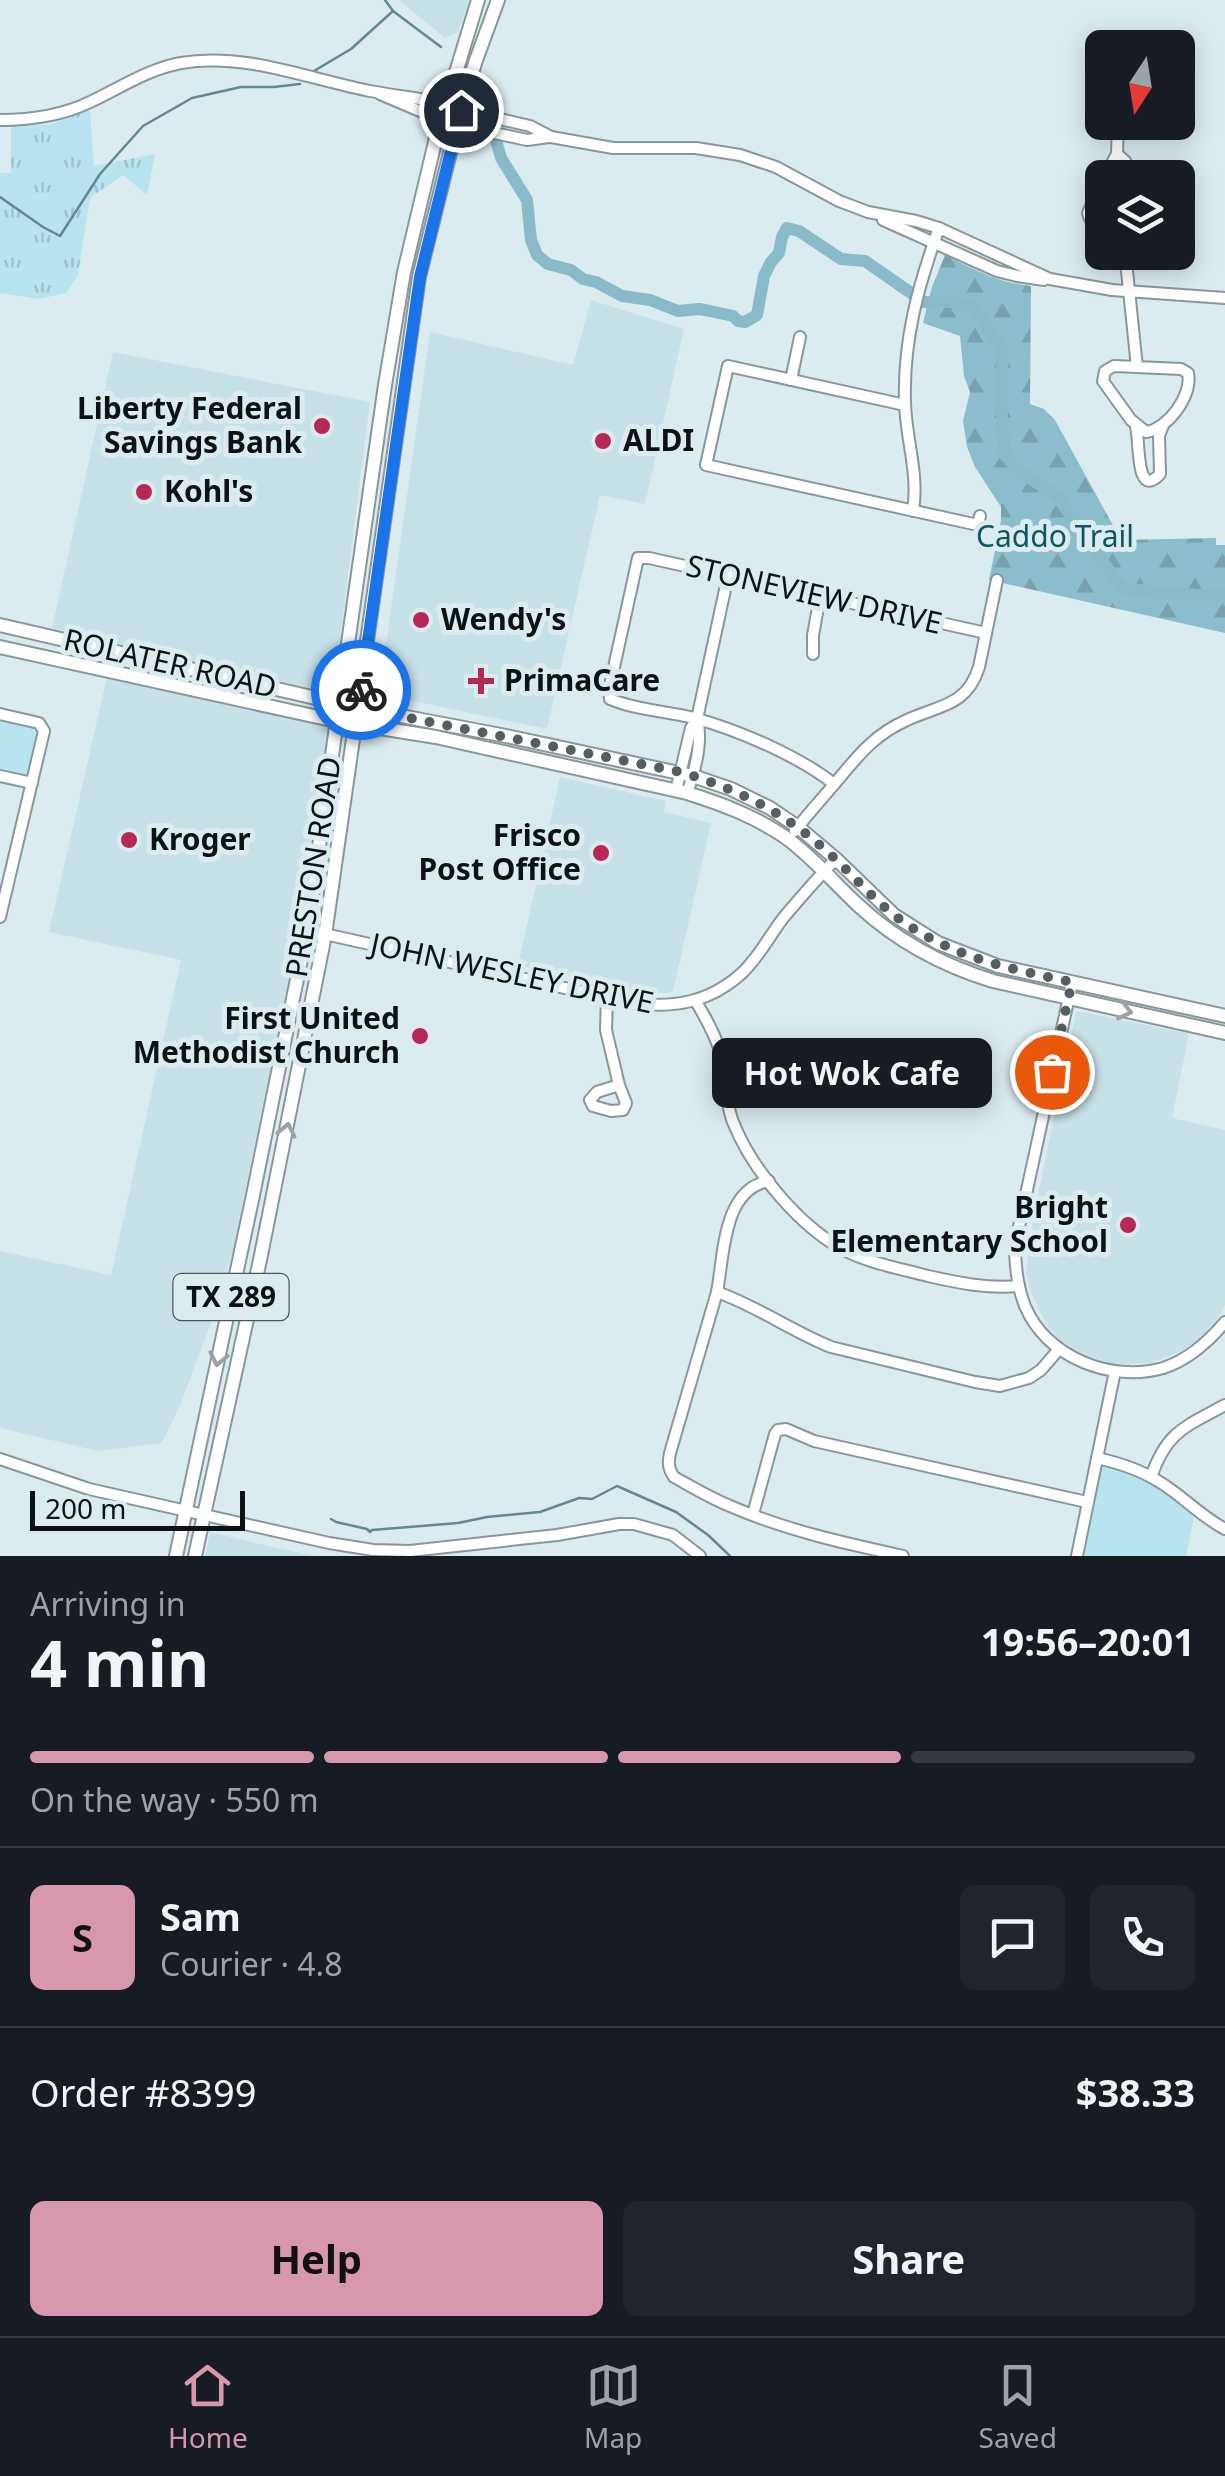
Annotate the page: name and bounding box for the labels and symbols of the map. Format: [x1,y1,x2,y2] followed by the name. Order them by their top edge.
[1085,30,1195,140] north arrow
[419,68,504,153] pin
[77,387,302,462] place label: Liberty Federal Savings Bank
[311,415,333,437] marker: Liberty Federal Savings Bank
[623,419,694,460] place label: ALDI
[592,430,614,452] marker: ALDI
[164,470,253,511] place label: Kohl's
[133,481,155,503] marker: Kohl's
[976,515,1134,556] park label: Caddo Trail
[682,544,946,643] street label: STONEVIEW DRIVE
[441,598,566,639] place label: Wendy's
[410,609,432,631] marker: Wendy's
[60,618,281,707] street label: ROLATER ROAD
[311,640,411,740] courier
[504,659,660,700] place label: PrimaCare
[468,668,494,694] marker: PrimaCare
[275,754,350,980] street label: PRESTON ROAD
[418,814,581,889] place label: Frisco Post Office
[149,818,251,859] place label: Kroger
[118,829,140,851] marker: Kroger
[590,842,612,864] marker: Frisco Post Office
[364,922,657,1023] street label: JOHN WESLEY DRIVE
[133,997,400,1072] place label: First United Methodist Church
[1117,999,1134,1020] one-way arrow
[409,1025,431,1047] marker: First United Methodist Church
[1010,1030,1095,1115] pin
[712,1037,992,1107] callout: Hot Wok Cafe
[275,1122,296,1139] one-way arrow
[830,1186,1108,1261] place label: Bright Elementary School
[1117,1214,1139,1236] marker: Bright Elementary School
[174,1274,288,1320] road number: TX 289
[209,1350,230,1367] one-way arrow
[30,1486,245,1530] scale bar

